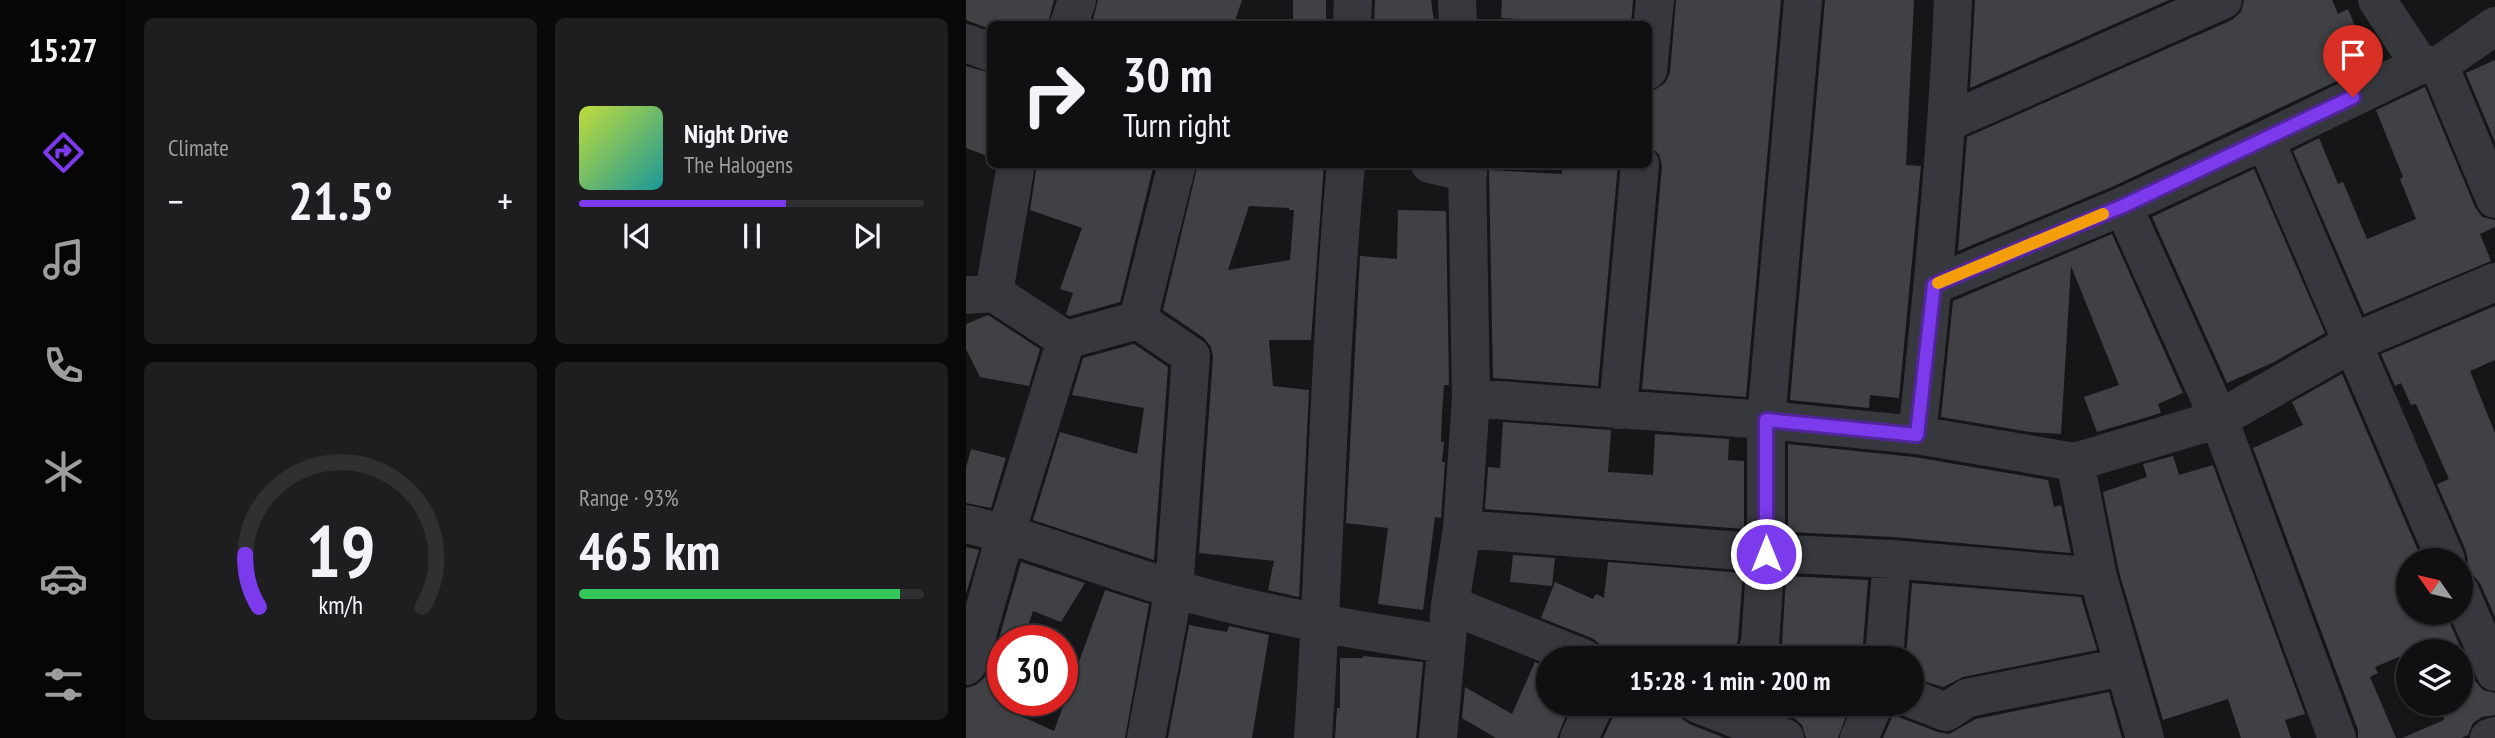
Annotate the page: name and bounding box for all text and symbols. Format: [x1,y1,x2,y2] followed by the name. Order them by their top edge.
[2323,25,2383,97] pin
[28,29,98,71] text: 15:27
[2334,36,2372,74] icon: arrive
[1123,42,1212,106] text: 30 m
[1008,49,1099,140] icon: right
[1123,104,1231,146] text: Turn right
[684,117,789,150] text: Night Drive
[39,128,88,177] icon: directions
[168,133,229,162] text: Climate
[684,150,793,179] text: The Halogens
[288,167,393,234] text: 21.5°
[168,176,184,225] text: −
[497,176,513,225] text: +
[618,217,656,255] icon: previous
[733,217,771,255] icon: pause
[848,217,886,255] icon: next
[39,235,88,284] icon: music
[39,341,88,390] icon: phone
[39,447,88,496] icon: climate
[579,483,679,512] text: Range · 93%
[306,503,375,597] text: 19
[579,517,720,584] text: 465 km
[1729,517,1803,591] position arrow
[2396,548,2473,625] north arrow
[2396,548,2473,716] map controls
[39,554,88,603] icon: car
[318,589,363,621] text: km/h
[987,625,1078,716] speed limit sign: 30
[2396,639,2473,716] button: layers
[39,660,88,709] icon: filters
[1630,664,1830,697] text: 15:28 · 1 min · 200 m

